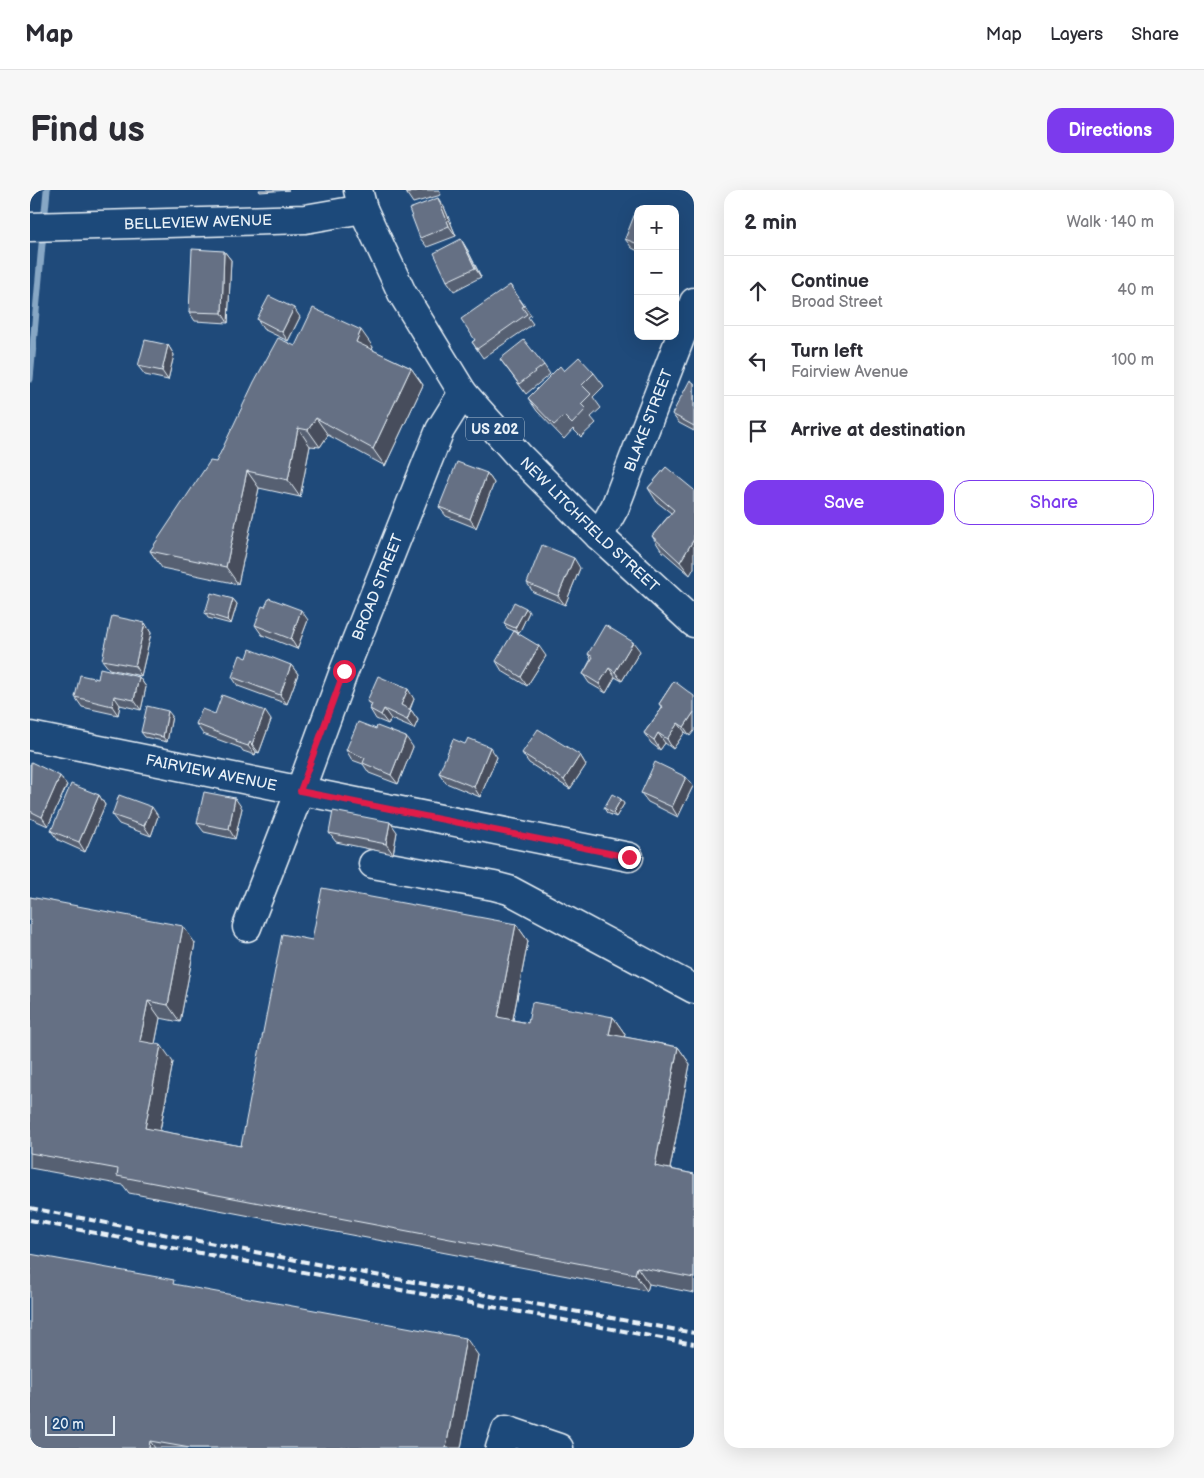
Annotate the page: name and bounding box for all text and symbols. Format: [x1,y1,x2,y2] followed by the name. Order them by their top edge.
[25,20,73,49] text: Map
[986,24,1022,45] text: Map
[1050,24,1103,45] text: Layers
[1131,24,1179,45] text: Share
[1047,108,1174,153] button: Directions
[30,109,145,152] text: Find us
[634,205,679,340] map controls
[634,205,679,250] button: +
[744,210,797,235] text: 2 min
[124,211,272,234] street label: BELLEVIEW AVENUE
[1067,213,1154,232] text: Walk · 140 m
[634,250,679,295] button: −
[791,270,869,293] text: Continue
[744,277,772,305] icon: ahead
[1117,281,1154,300] text: 40 m
[791,293,883,312] text: Broad Street
[634,295,679,340] button: layers
[791,340,863,363] text: Turn left
[744,347,772,375] icon: left
[1111,351,1154,370] text: 100 m
[791,363,908,382] text: Fairview Avenue
[620,366,677,475] street label: BLAKE STREET
[744,417,772,445] icon: arrive
[466,418,524,440] road number: US 202
[791,419,966,442] text: Arrive at destination
[516,453,663,596] street label: NEW LITCHFIELD STREET
[744,480,944,525] button: Save
[954,480,1154,525] button: Share
[348,531,408,643] street label: BROAD STREET
[333,660,356,683] route start
[144,751,279,796] street label: FAIRVIEW AVENUE
[618,846,641,869] route end
[45,1413,115,1436] scale bar
[52,1416,84,1433] text: 20 m

